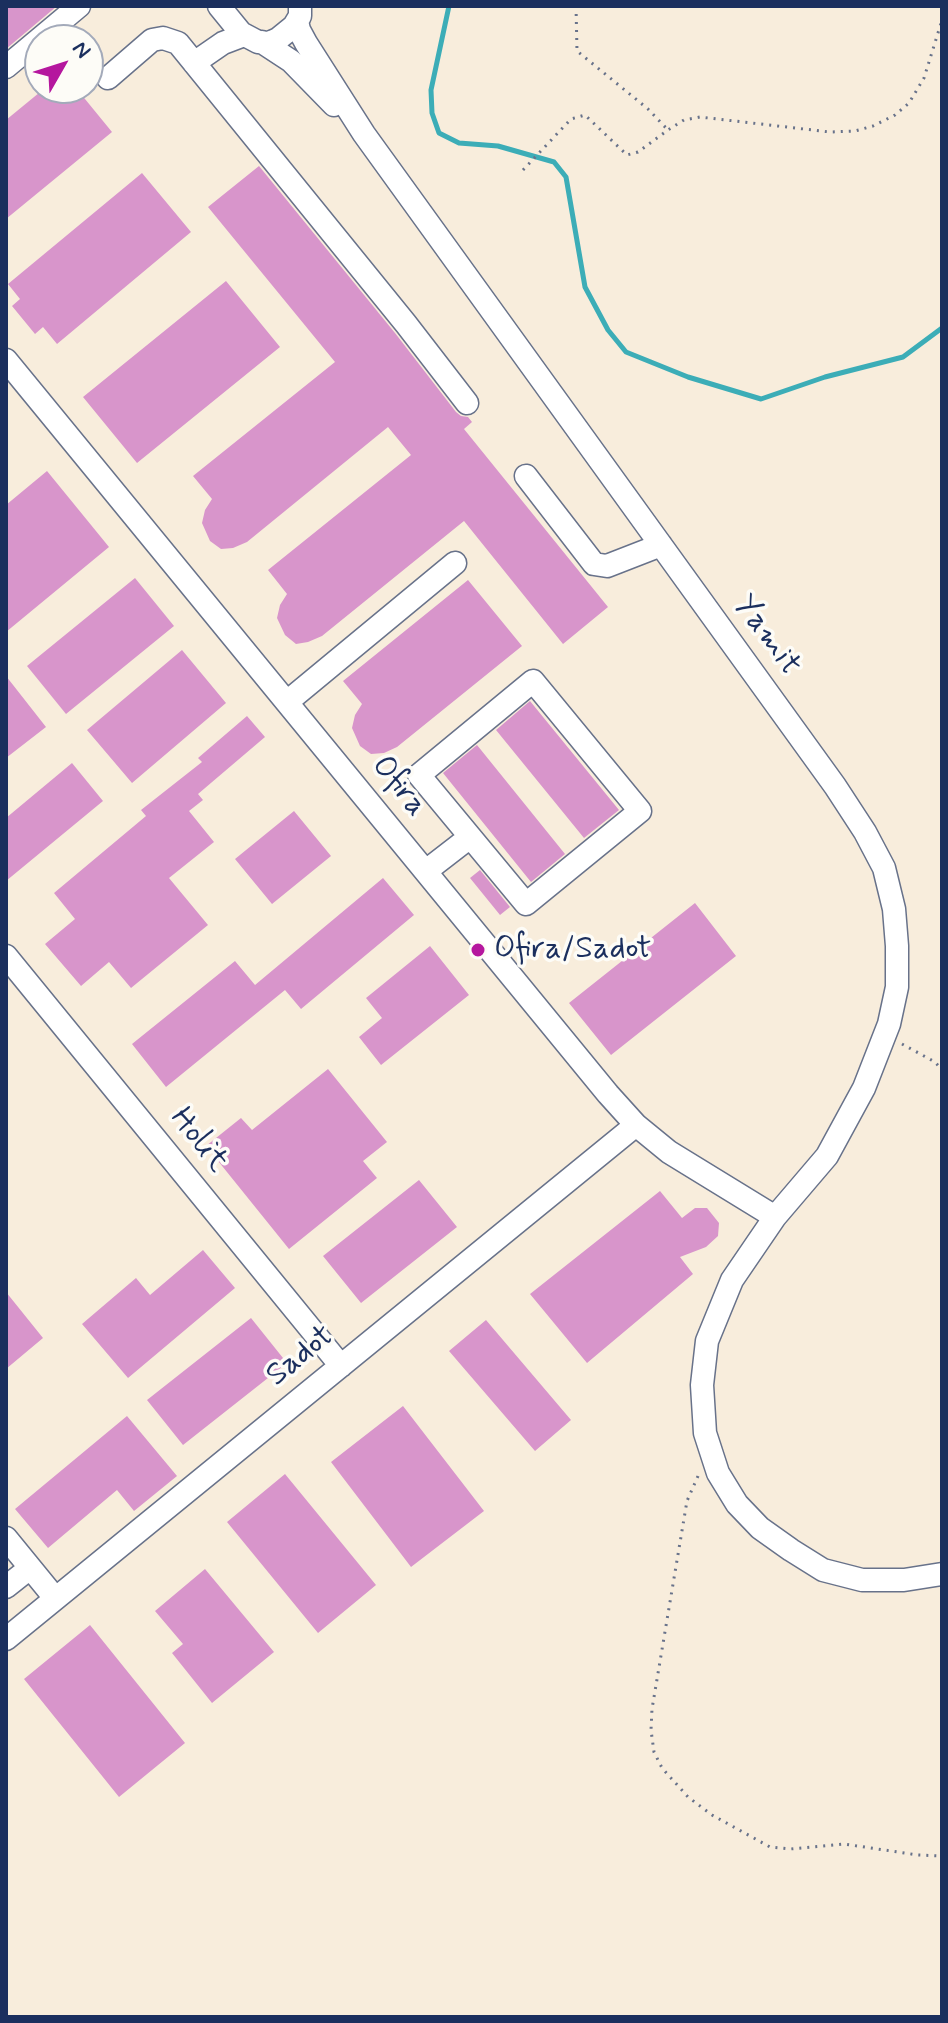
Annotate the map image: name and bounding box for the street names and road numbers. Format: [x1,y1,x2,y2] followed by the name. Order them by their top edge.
[724,588,808,684] street label: Yamit
[362,749,434,825] street label: Ofira
[160,1101,236,1181] street label: Holit
[259,1318,343,1396] street label: Sadot

